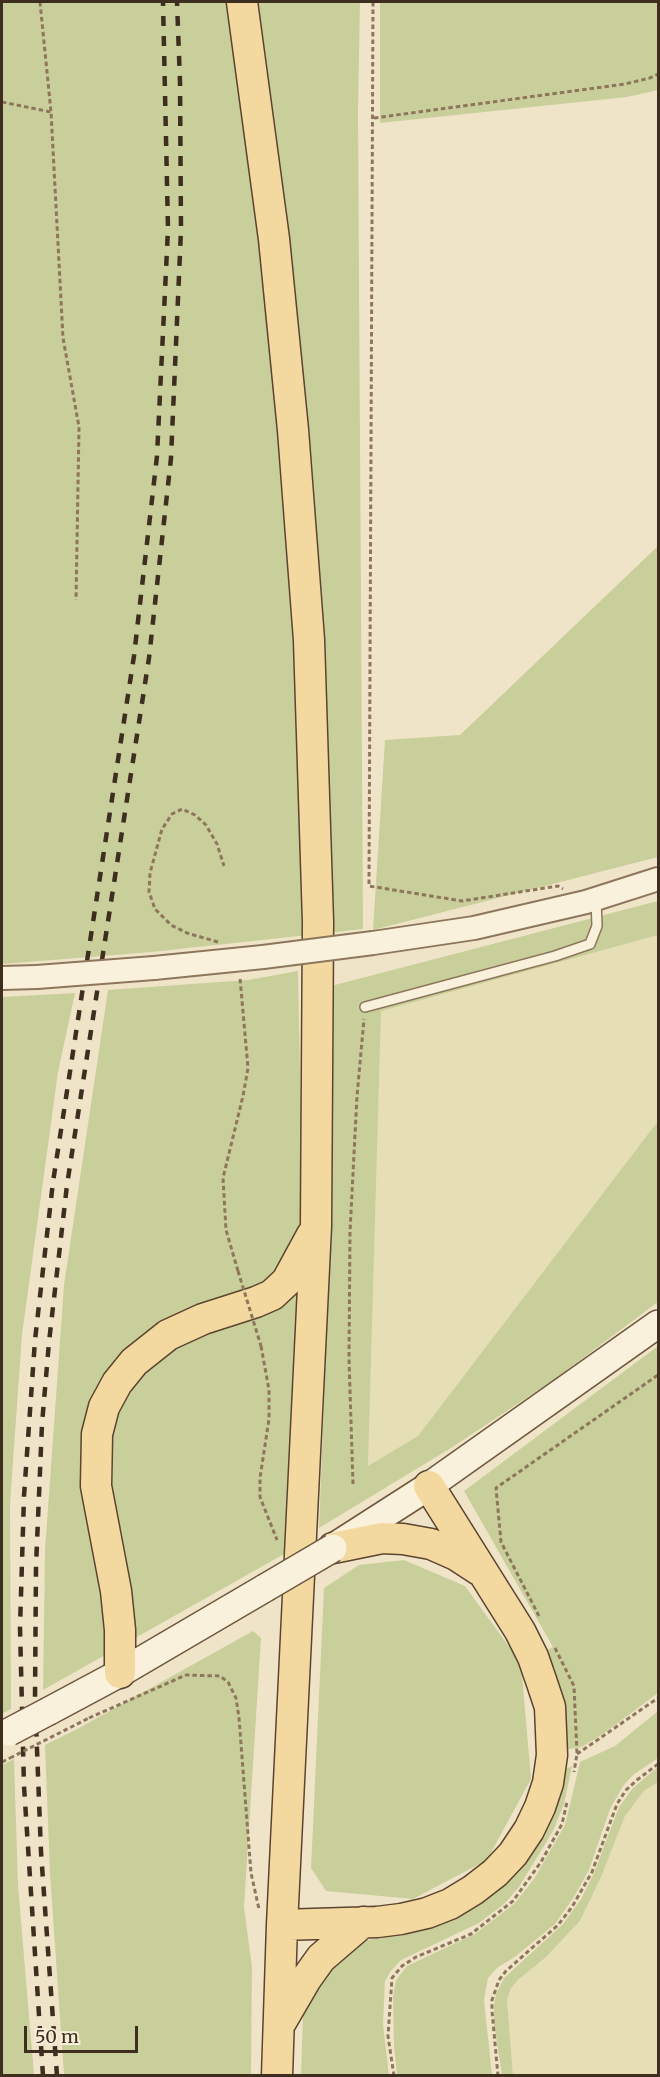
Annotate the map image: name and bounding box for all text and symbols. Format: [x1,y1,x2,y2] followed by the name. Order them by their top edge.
[27,2014,141,2052] scale bar
[35,2025,79,2048] text: 50 m

